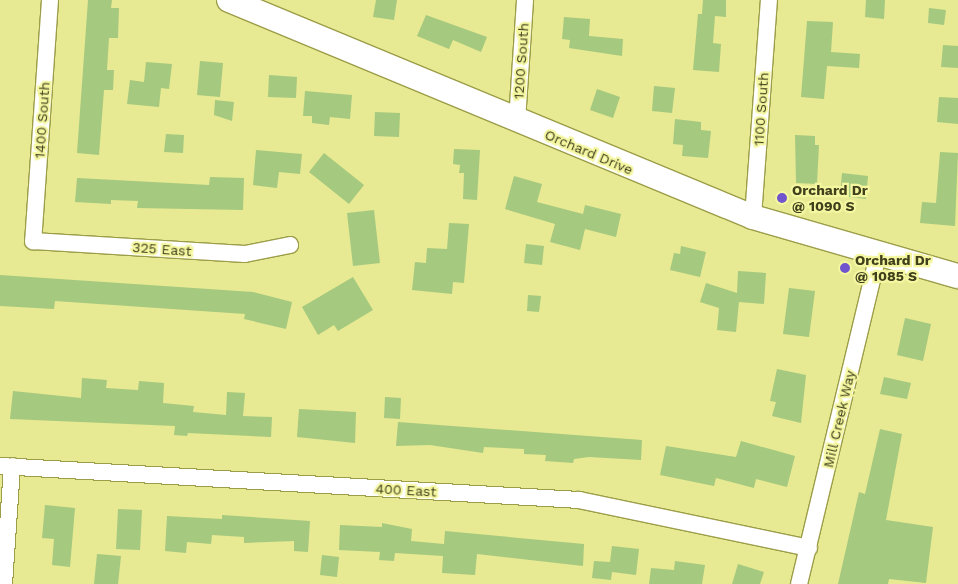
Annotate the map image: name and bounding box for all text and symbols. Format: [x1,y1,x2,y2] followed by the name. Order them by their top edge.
[510,22,532,100] street label: 1200 South
[750,72,772,146] street label: 1100 South
[31,81,53,159] street label: 1400 South
[542,126,636,178] street label: Orchard Drive
[792,182,868,214] place label: Orchard Dr @ 1090 S
[776,192,788,204] marker: Orchard Dr @ 1090 S
[132,239,192,259] street label: 325 East
[855,252,931,284] place label: Orchard Dr @ 1085 S
[839,262,851,274] marker: Orchard Dr @ 1085 S
[819,368,859,470] street label: Mill Creek Way
[375,480,437,500] street label: 400 East

